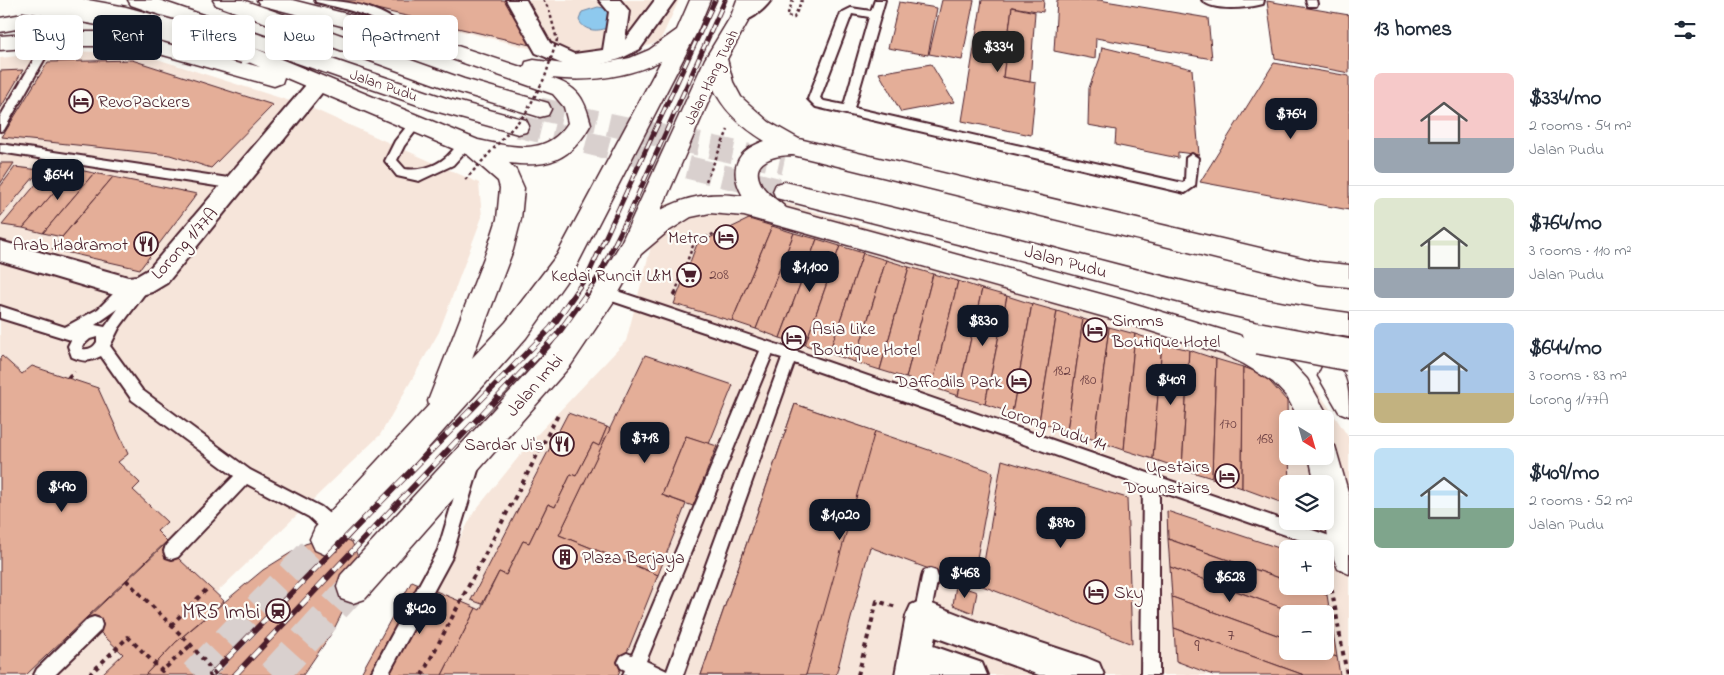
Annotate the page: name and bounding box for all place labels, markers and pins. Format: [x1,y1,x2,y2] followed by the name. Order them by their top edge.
[968,30,1028,73] pin: $334
[68,88,94,114] hotel icon: RevoPackers
[98,90,190,116] place label: RevoPackers
[1261,98,1321,140] pin: $764
[28,158,88,201] pin: $644
[713,224,739,250] hotel icon: Metro
[668,226,708,252] place label: Metro
[133,231,159,257] restaurant icon: Arab Hadramot
[13,233,128,259] place label: Arab Hadramot
[769,250,851,293] pin: $1,100
[676,262,702,288] supermarket icon: Kedai Runcit L&M
[551,264,672,290] place label: Kedai Runcit L&M
[953,304,1013,347] pin: $830
[1111,309,1220,356] place label: Simms Boutique Hotel
[811,317,920,364] place label: Asia Like Boutique Hotel
[1082,317,1108,343] hotel icon: Simms Boutique Hotel
[781,325,807,351] hotel icon: Asia Like Boutique Hotel
[1141,364,1201,406] pin: $409
[1006,368,1032,394] hotel icon: Daffodils Park
[894,370,1002,396] place label: Daffodils Park
[615,422,675,464] pin: $718
[549,431,575,457] restaurant icon: Sardar Ji's
[464,433,544,459] place label: Sardar Ji's
[1123,455,1210,502] place label: Upstairs Downstairs
[1214,463,1240,489] hotel icon: Upstairs Downstairs
[32,470,92,513] pin: $490
[799,498,881,541] pin: $1,020
[1031,506,1091,549] pin: $890
[552,544,578,570] building icon: Plaza Berjaya
[582,546,685,572] place label: Plaza Berjaya
[935,556,995,599] pin: $468
[1200,560,1260,603] pin: $628
[1083,579,1109,605] hotel icon: Sky
[1114,581,1143,607] place label: Sky
[390,592,450,635] pin: $420
[182,598,260,628] place label: MR5 Imbi
[265,598,291,624] station icon: MR5 Imbi

